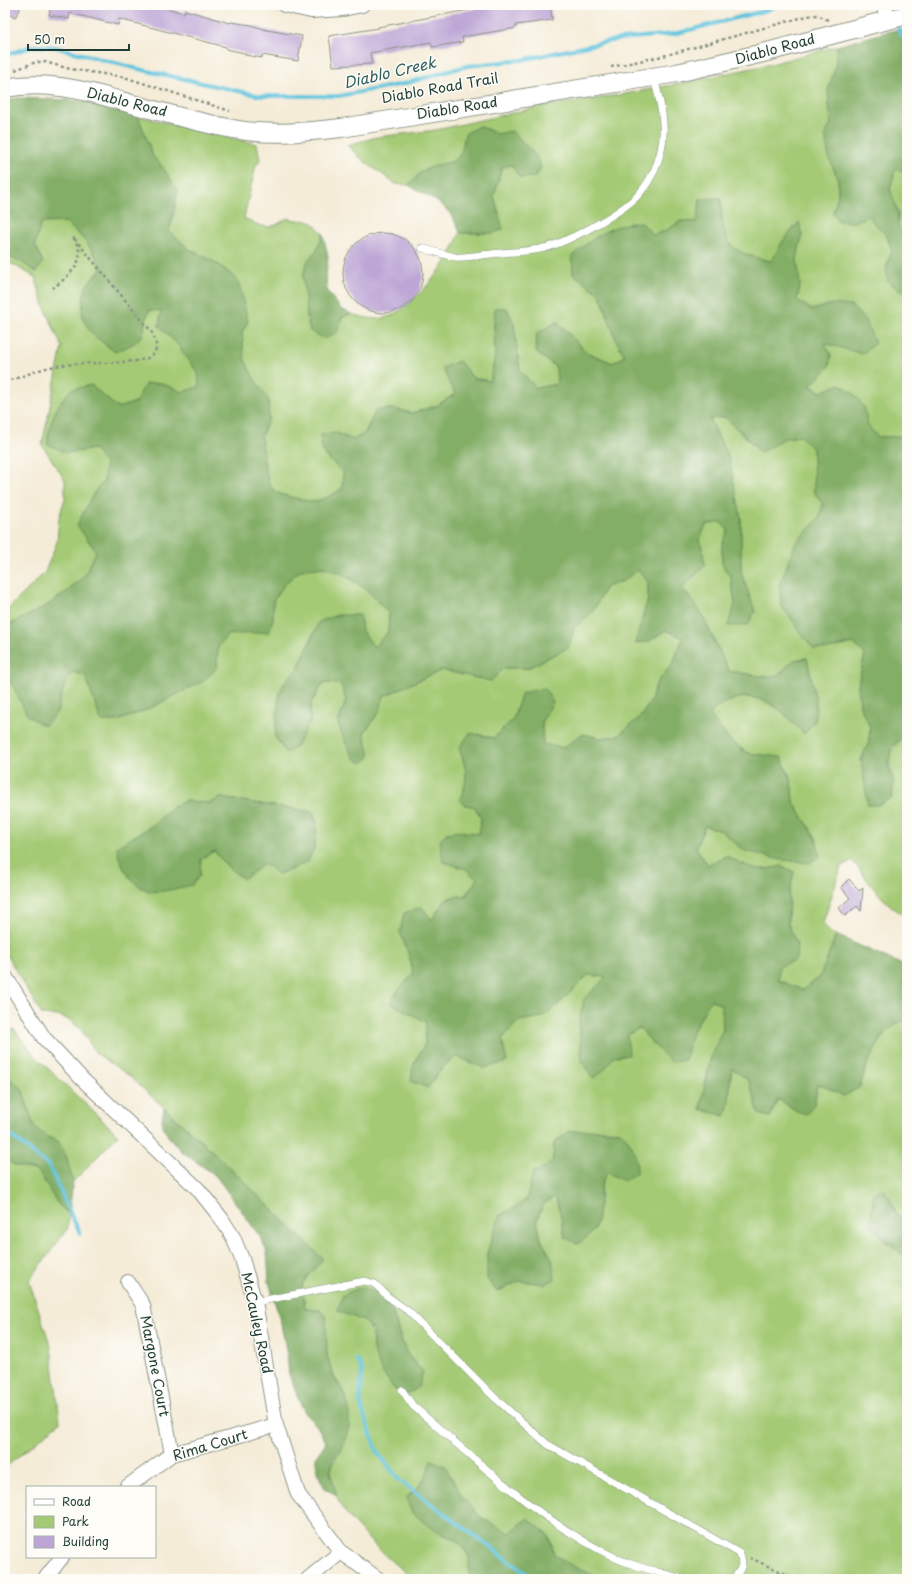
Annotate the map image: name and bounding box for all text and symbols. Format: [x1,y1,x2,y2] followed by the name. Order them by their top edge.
[28,26,129,52] scale bar
[733,28,817,69] street label: Diablo Road
[34,30,65,48] text: 50 m
[341,50,439,93] water label: Diablo Creek
[381,70,499,106] street label: Diablo Road Trail
[85,81,169,122] street label: Diablo Road
[416,93,498,123] street label: Diablo Road
[236,1270,278,1376] street label: McCauley Road
[135,1314,176,1419] street label: Margone Court
[170,1423,250,1466] street label: Rima Court
[26,1486,156,1558] legend
[62,1492,91,1510] text: Road
[62,1512,89,1530] text: Park
[62,1532,109,1550] text: Building

